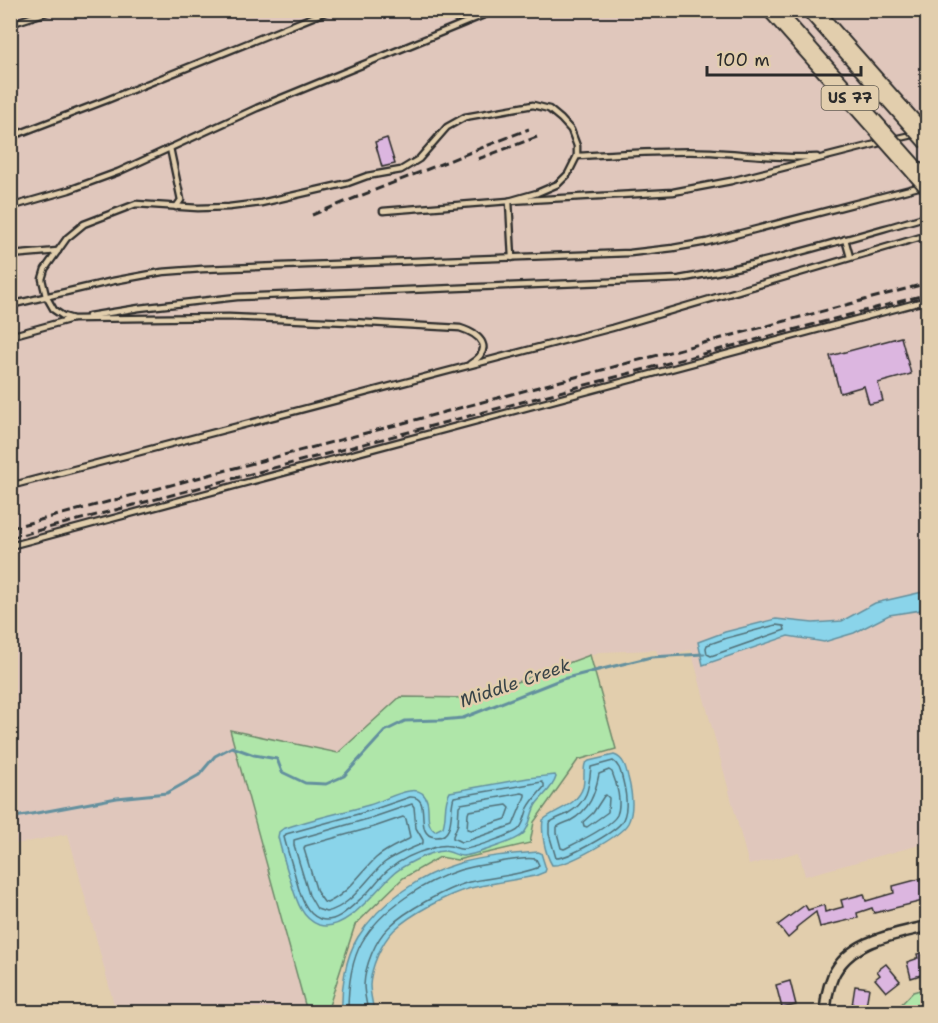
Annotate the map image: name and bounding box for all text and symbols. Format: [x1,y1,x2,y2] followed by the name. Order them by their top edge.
[707,39,862,77] scale bar
[716,48,770,72] text: 100 m
[822,86,878,110] road number: US 77
[456,653,574,713] water label: Middle Creek

